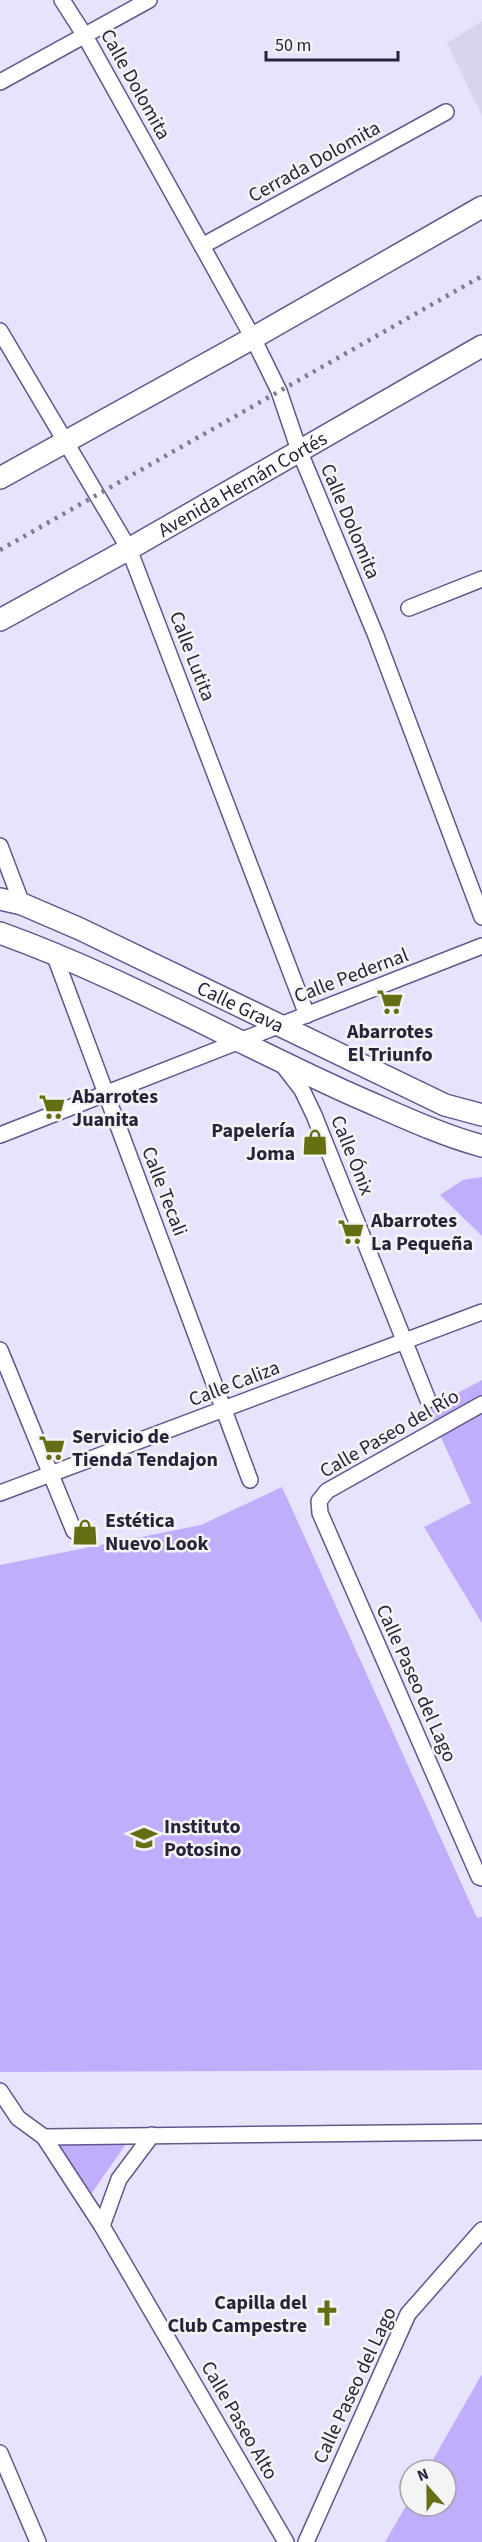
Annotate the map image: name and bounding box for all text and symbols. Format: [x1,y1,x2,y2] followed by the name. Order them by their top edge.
[93,24,177,145] street label: Calle Dolomita
[266,24,398,62] scale bar
[275,33,311,58] text: 50 m
[243,114,386,210] street label: Cerrada Dolomita
[153,425,333,544] street label: Avenida Hernán Cortés
[313,459,387,583] street label: Calle Dolomita
[162,607,222,705] street label: Calle Lutita
[290,941,413,1011] street label: Calle Pedernal
[192,974,288,1040] street label: Calle Grava
[375,987,405,1017] supermarket icon: Abarrotes El Triunfo
[346,1018,433,1069] place label: Abarrotes El Triunfo
[71,1083,158,1134] place label: Abarrotes Juanita
[37,1092,67,1122] supermarket icon: Abarrotes Juanita
[323,1111,381,1199] street label: Calle Ónix
[211,1117,295,1168] place label: Papelería Joma
[300,1127,330,1157] shop icon: Papelería Joma
[134,1142,194,1240] street label: Calle Tecali
[370,1207,473,1258] place label: Abarrotes La Pequeña
[336,1217,366,1247] supermarket icon: Abarrotes La Pequeña
[185,1354,284,1414] street label: Calle Caliza
[315,1383,464,1485] street label: Calle Paseo del Río
[72,1423,218,1474] place label: Servicio de Tienda Tendajon
[37,1433,67,1463] supermarket icon: Servicio de Tienda Tendajon
[105,1507,209,1558] place label: Estética Nuevo Look
[70,1517,100,1547] shop icon: Estética Nuevo Look
[369,1600,463,1767] street label: Calle Paseo del Lago
[164,1813,241,1864] place label: Instituto Potosino
[129,1823,159,1853] school or university icon: Instituto Potosino
[167,2289,307,2340] place label: Capilla del Club Campestre
[312,2298,342,2328] church icon: Capilla del Club Campestre
[306,2303,403,2468] street label: Calle Paseo del Lago
[194,2356,284,2485] street label: Calle Paseo Alto
[398,2458,458,2518] north arrow
[414,2463,432,2487] text: N

